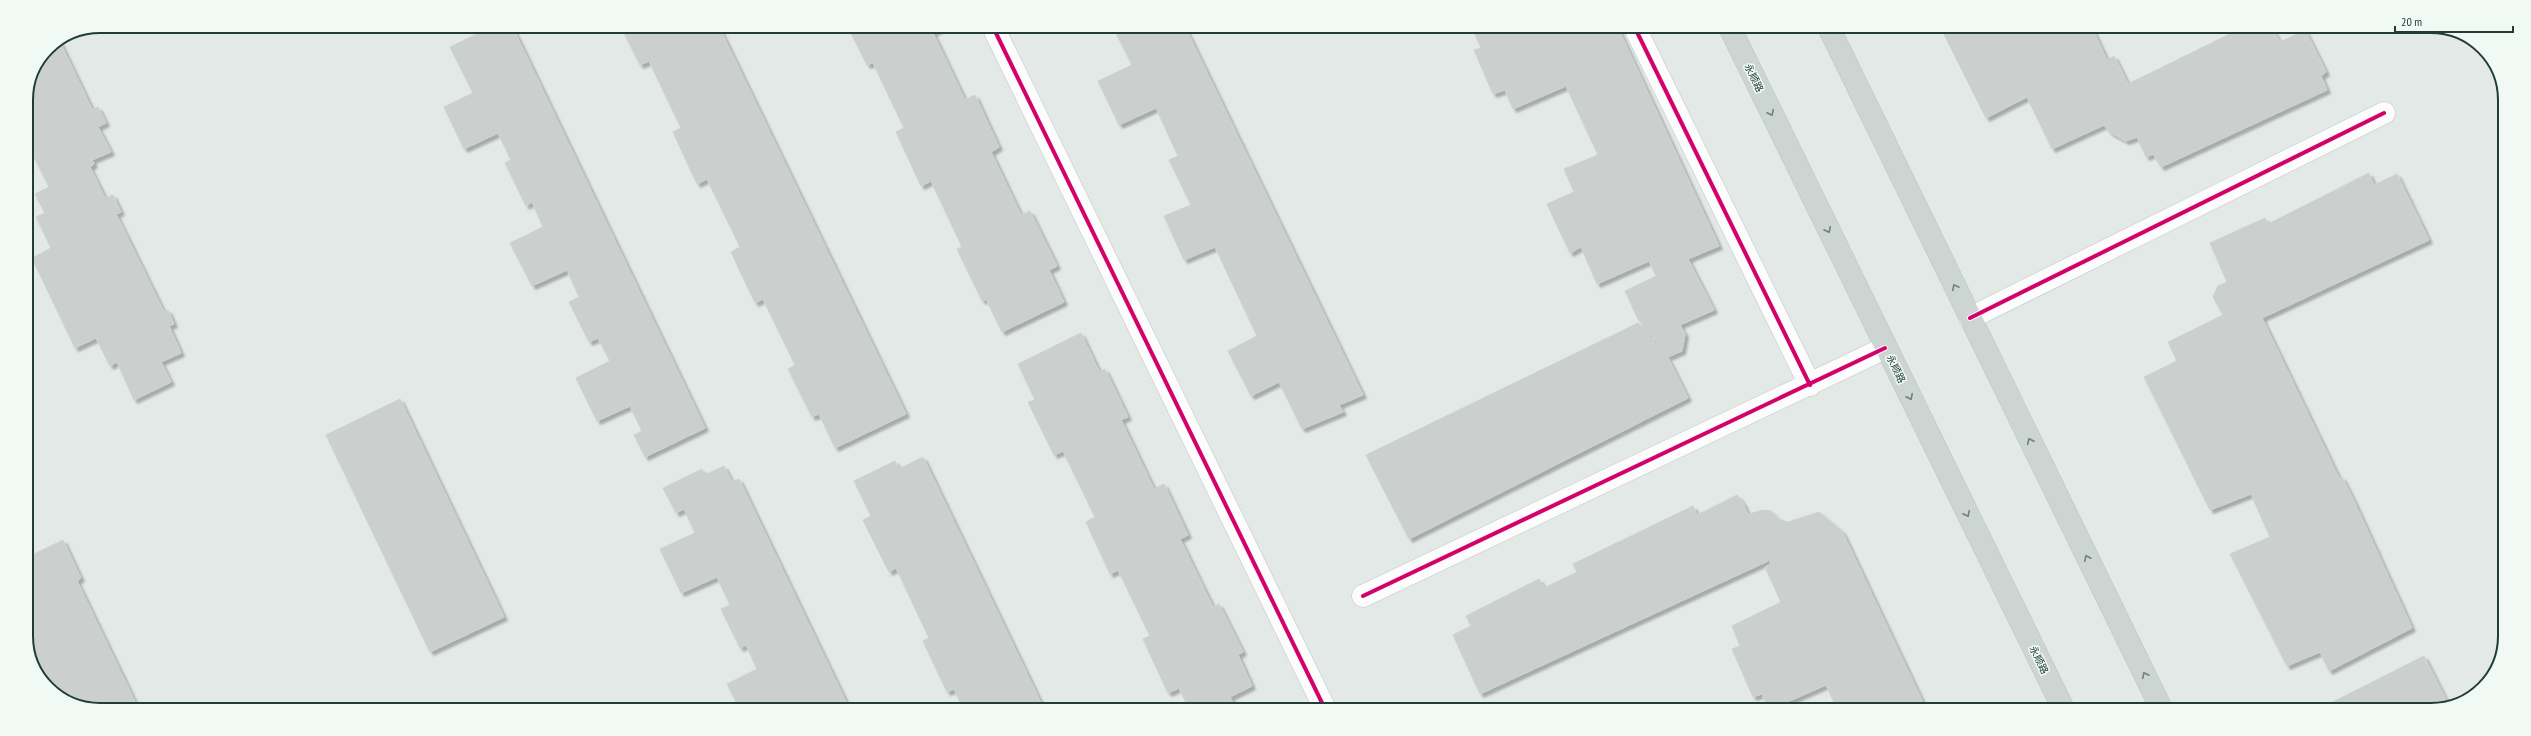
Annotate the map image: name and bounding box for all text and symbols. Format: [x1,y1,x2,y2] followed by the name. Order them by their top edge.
[2395,8,2513,34] scale bar
[2401,14,2422,29] text: 20 m
[1742,62,1766,94] street label: 永顺路
[1766,109,1774,116] one-way arrow
[1823,226,1831,233] one-way arrow
[1952,283,1960,291] one-way arrow
[1884,353,1908,385] street label: 永顺路
[1905,393,1912,401] one-way arrow
[2027,438,2035,445] one-way arrow
[1962,510,1970,517] one-way arrow
[2084,555,2092,562] one-way arrow
[2027,644,2051,676] street label: 永顺路
[2142,671,2149,679] one-way arrow

